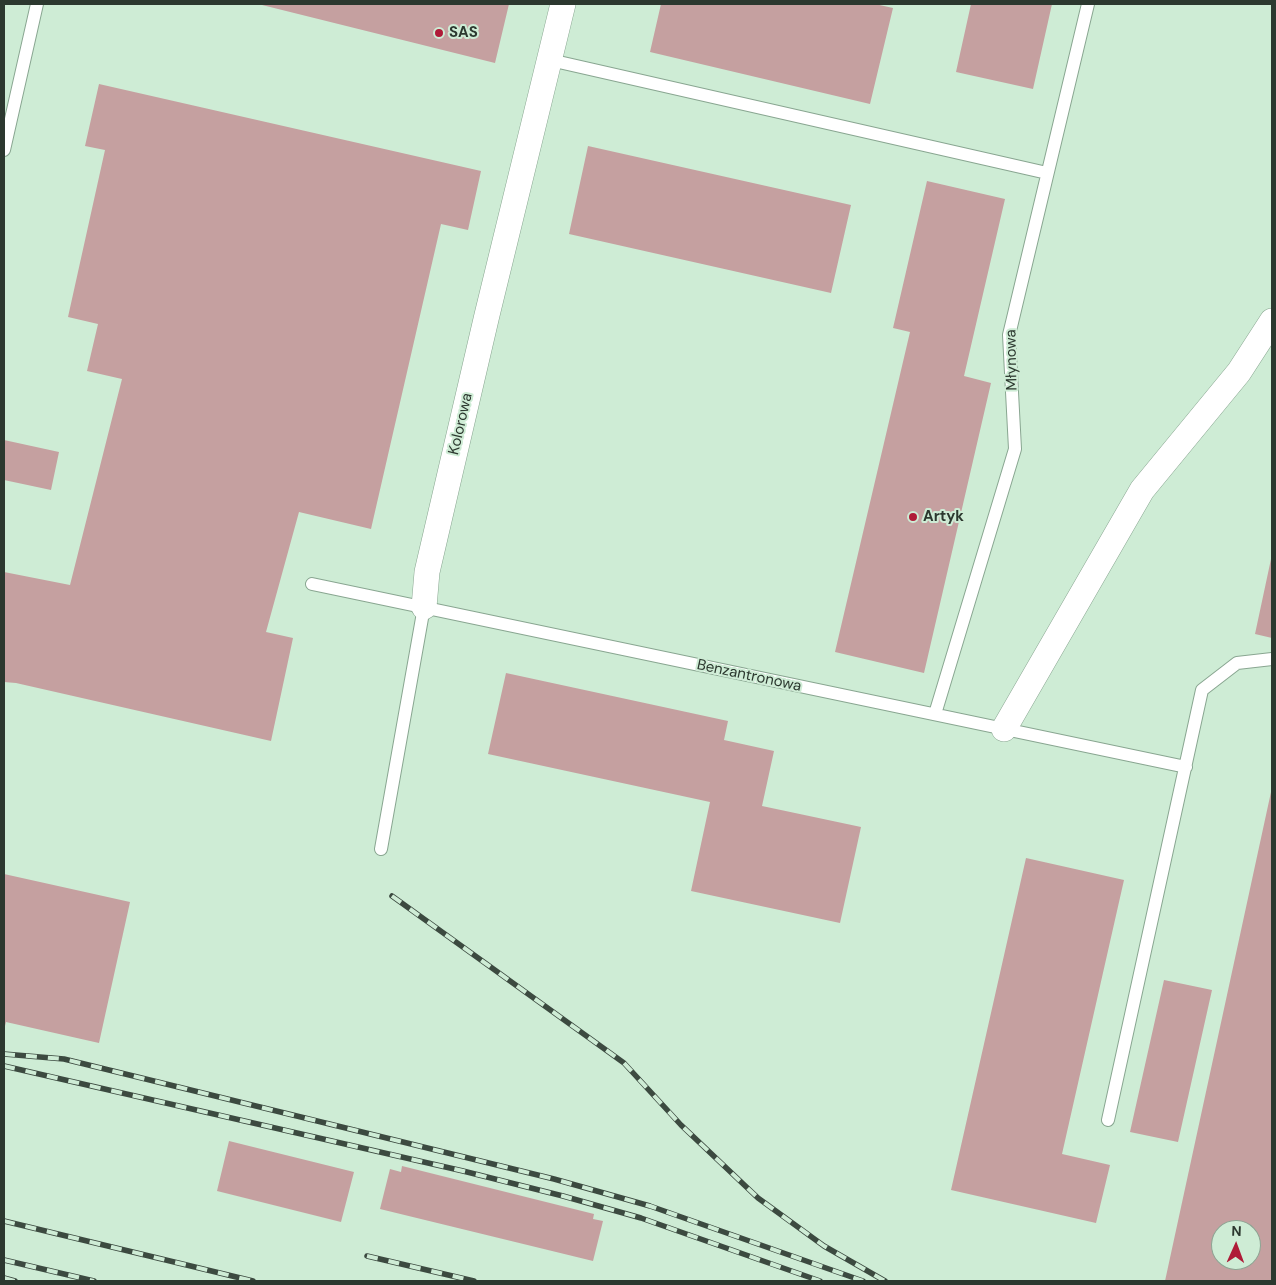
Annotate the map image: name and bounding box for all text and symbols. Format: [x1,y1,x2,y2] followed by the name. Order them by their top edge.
[449,24,478,42] place label: SAS
[433,27,445,39] marker: SAS
[1002,329,1022,391] street label: Młynowa
[445,391,477,457] street label: Kolorowa
[923,508,964,526] place label: Artyk
[907,511,919,523] marker: Artyk
[695,656,803,696] street label: Benzantronowa
[1211,1220,1261,1270] north arrow
[1231,1222,1242,1240] text: N

